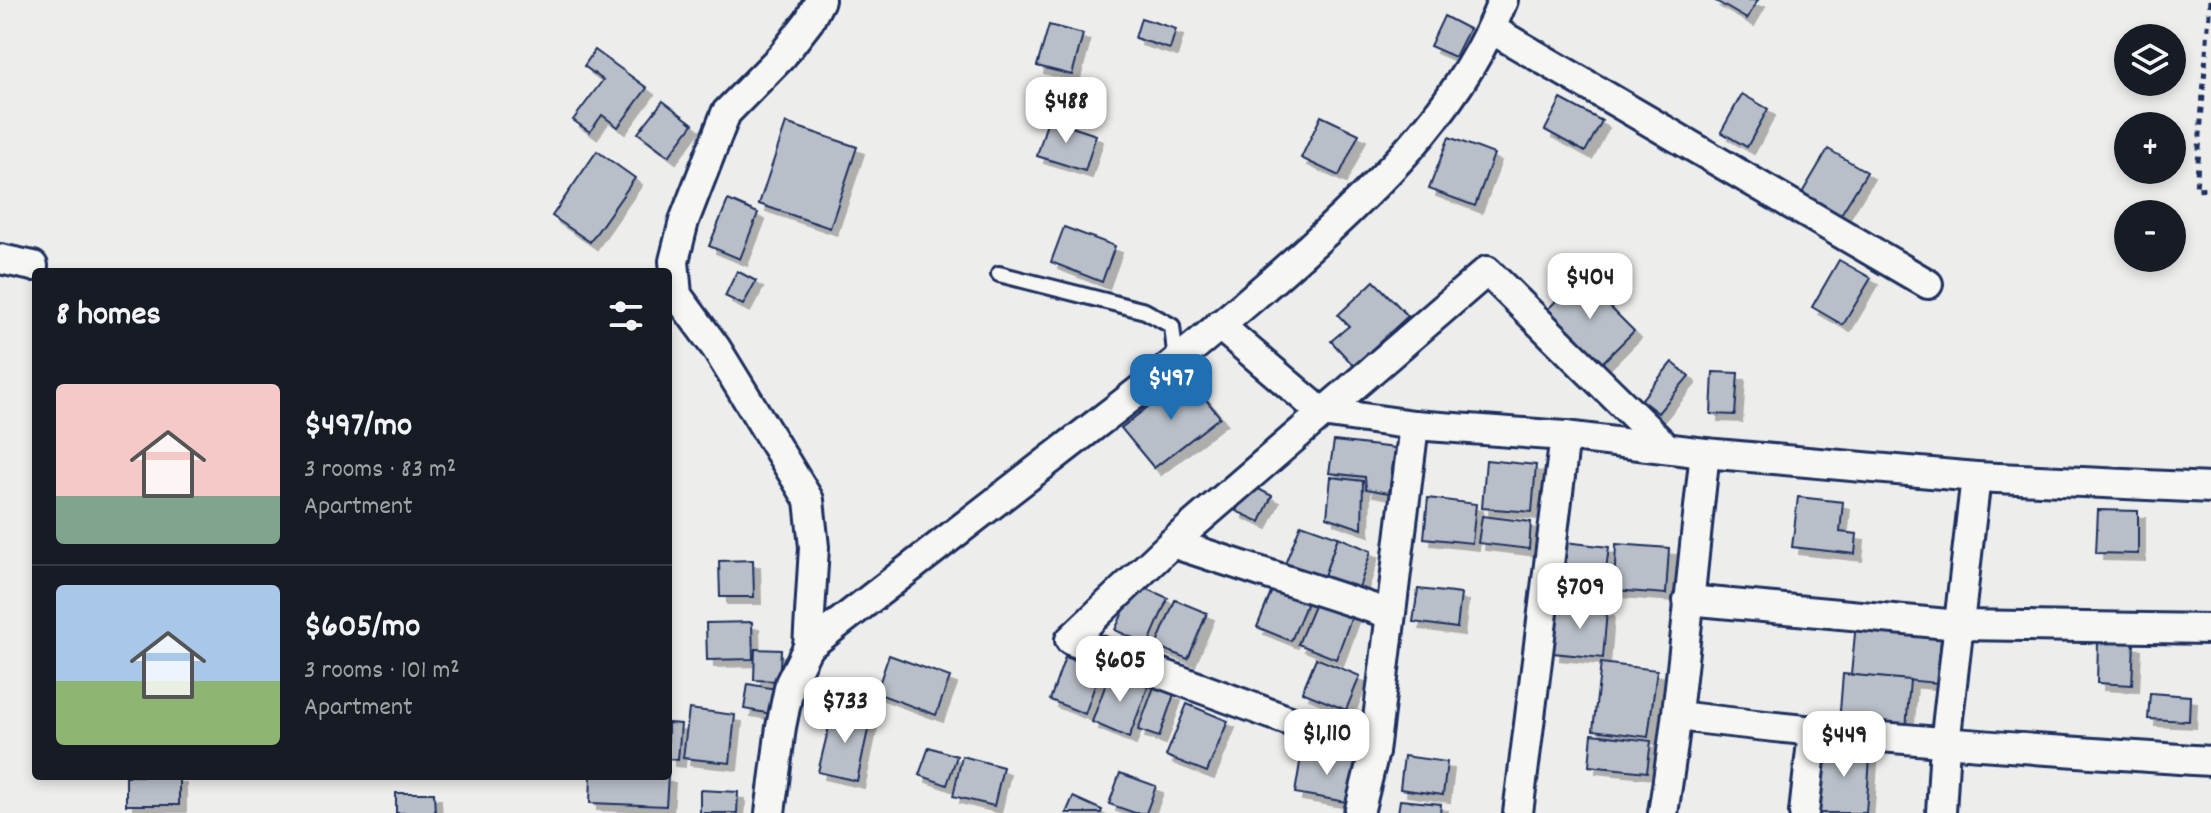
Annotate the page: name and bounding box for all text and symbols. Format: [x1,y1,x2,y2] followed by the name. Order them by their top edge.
[2114,24,2186,272] map controls
[2114,24,2186,96] button: layers
[1019,77,1113,145] pin: $488
[1044,84,1088,121] text: $488
[2114,112,2186,184] button: +
[2114,200,2186,272] button: −
[1543,253,1637,321] pin: $404
[1566,260,1614,297] text: $404
[56,292,161,341] text: 8 homes
[604,294,648,338] icon: filters
[1124,354,1218,422] pin: $497
[1148,361,1194,398] text: $497
[304,403,412,452] text: $497/mo
[120,416,216,512] icon: home
[304,452,456,489] text: 3 rooms · 83 m²
[304,489,413,526] text: Apartment
[1533,563,1627,631] pin: $709
[1555,570,1605,607] text: $709
[304,604,420,653] text: $605/mo
[120,617,216,713] icon: home
[1073,636,1167,704] pin: $605
[1094,643,1146,680] text: $605
[304,653,460,690] text: 3 rooms · 101 m²
[798,677,892,745] pin: $733
[822,684,868,721] text: $733
[304,690,413,727] text: Apartment
[1262,709,1392,777] pin: $1,110
[1797,711,1891,779] pin: $449
[1302,716,1352,753] text: $1,110
[1821,718,1867,755] text: $449

